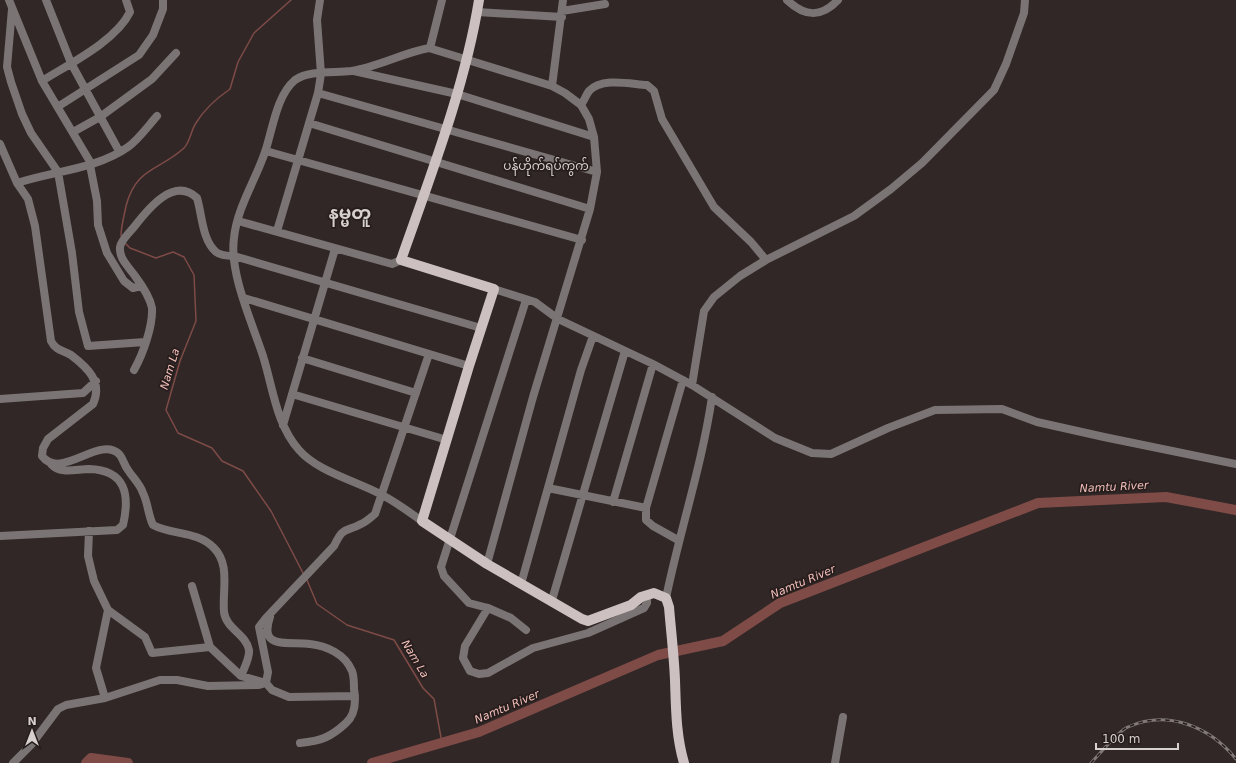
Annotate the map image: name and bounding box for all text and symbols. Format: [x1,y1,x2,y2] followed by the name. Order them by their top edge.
[503,157,589,176] district label: ပန်ဟိုက်ရပ်ကွက်
[329,202,371,227] district label: နမ္မတူ
[158,347,182,391] water label: Nam La
[1079,479,1150,495] water label: Namtu River
[769,562,839,601] water label: Namtu River
[399,638,432,681] water label: Nam La
[473,687,543,726] water label: Namtu River
[12,711,52,751] north arrow
[27,715,37,728] text: N
[1096,725,1178,751] scale bar
[1102,732,1140,746] text: 100 m

